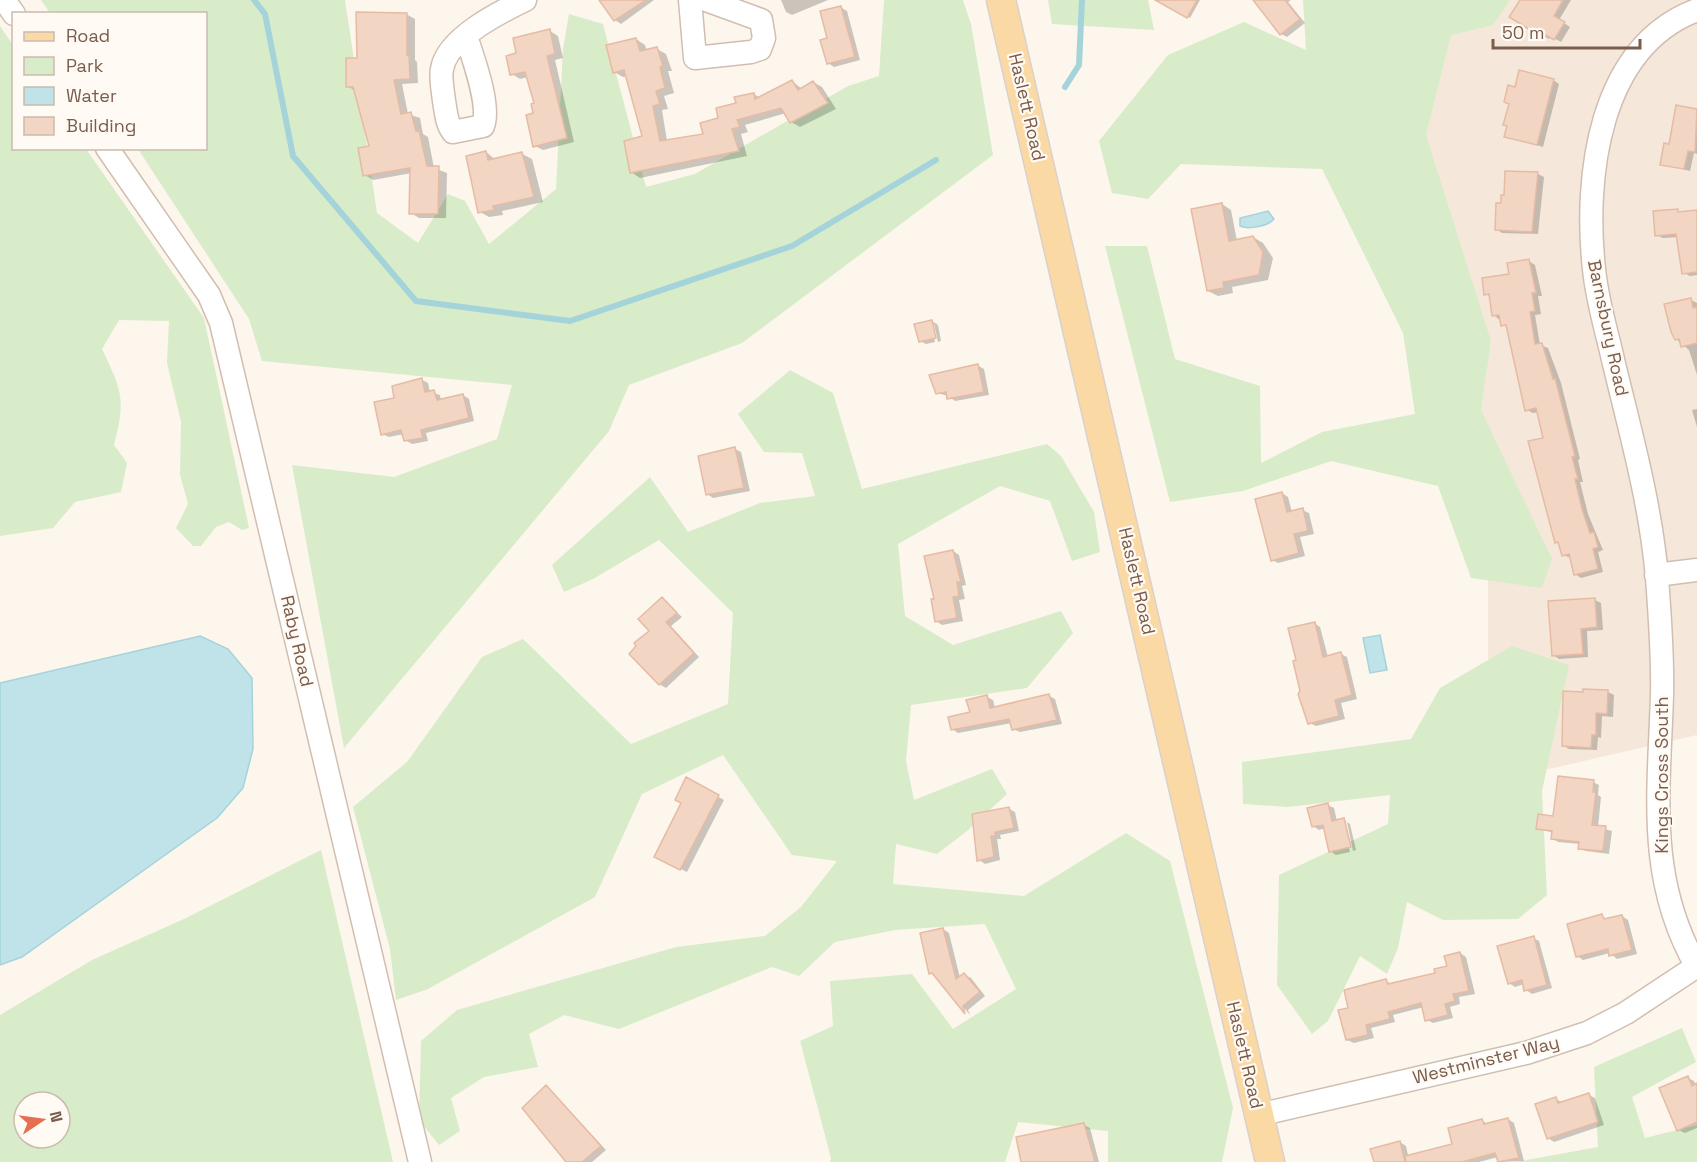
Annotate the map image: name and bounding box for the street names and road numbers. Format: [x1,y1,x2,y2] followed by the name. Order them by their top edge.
[1004,51,1051,163] street label: Haslett Road
[1583,258,1634,398] street label: Barnsbury Road
[1114,525,1161,637] street label: Haslett Road
[276,593,319,689] street label: Raby Road
[1650,696,1673,854] street label: Kings Cross South
[1222,999,1269,1111] street label: Haslett Road
[1410,1030,1562,1089] street label: Westminster Way

